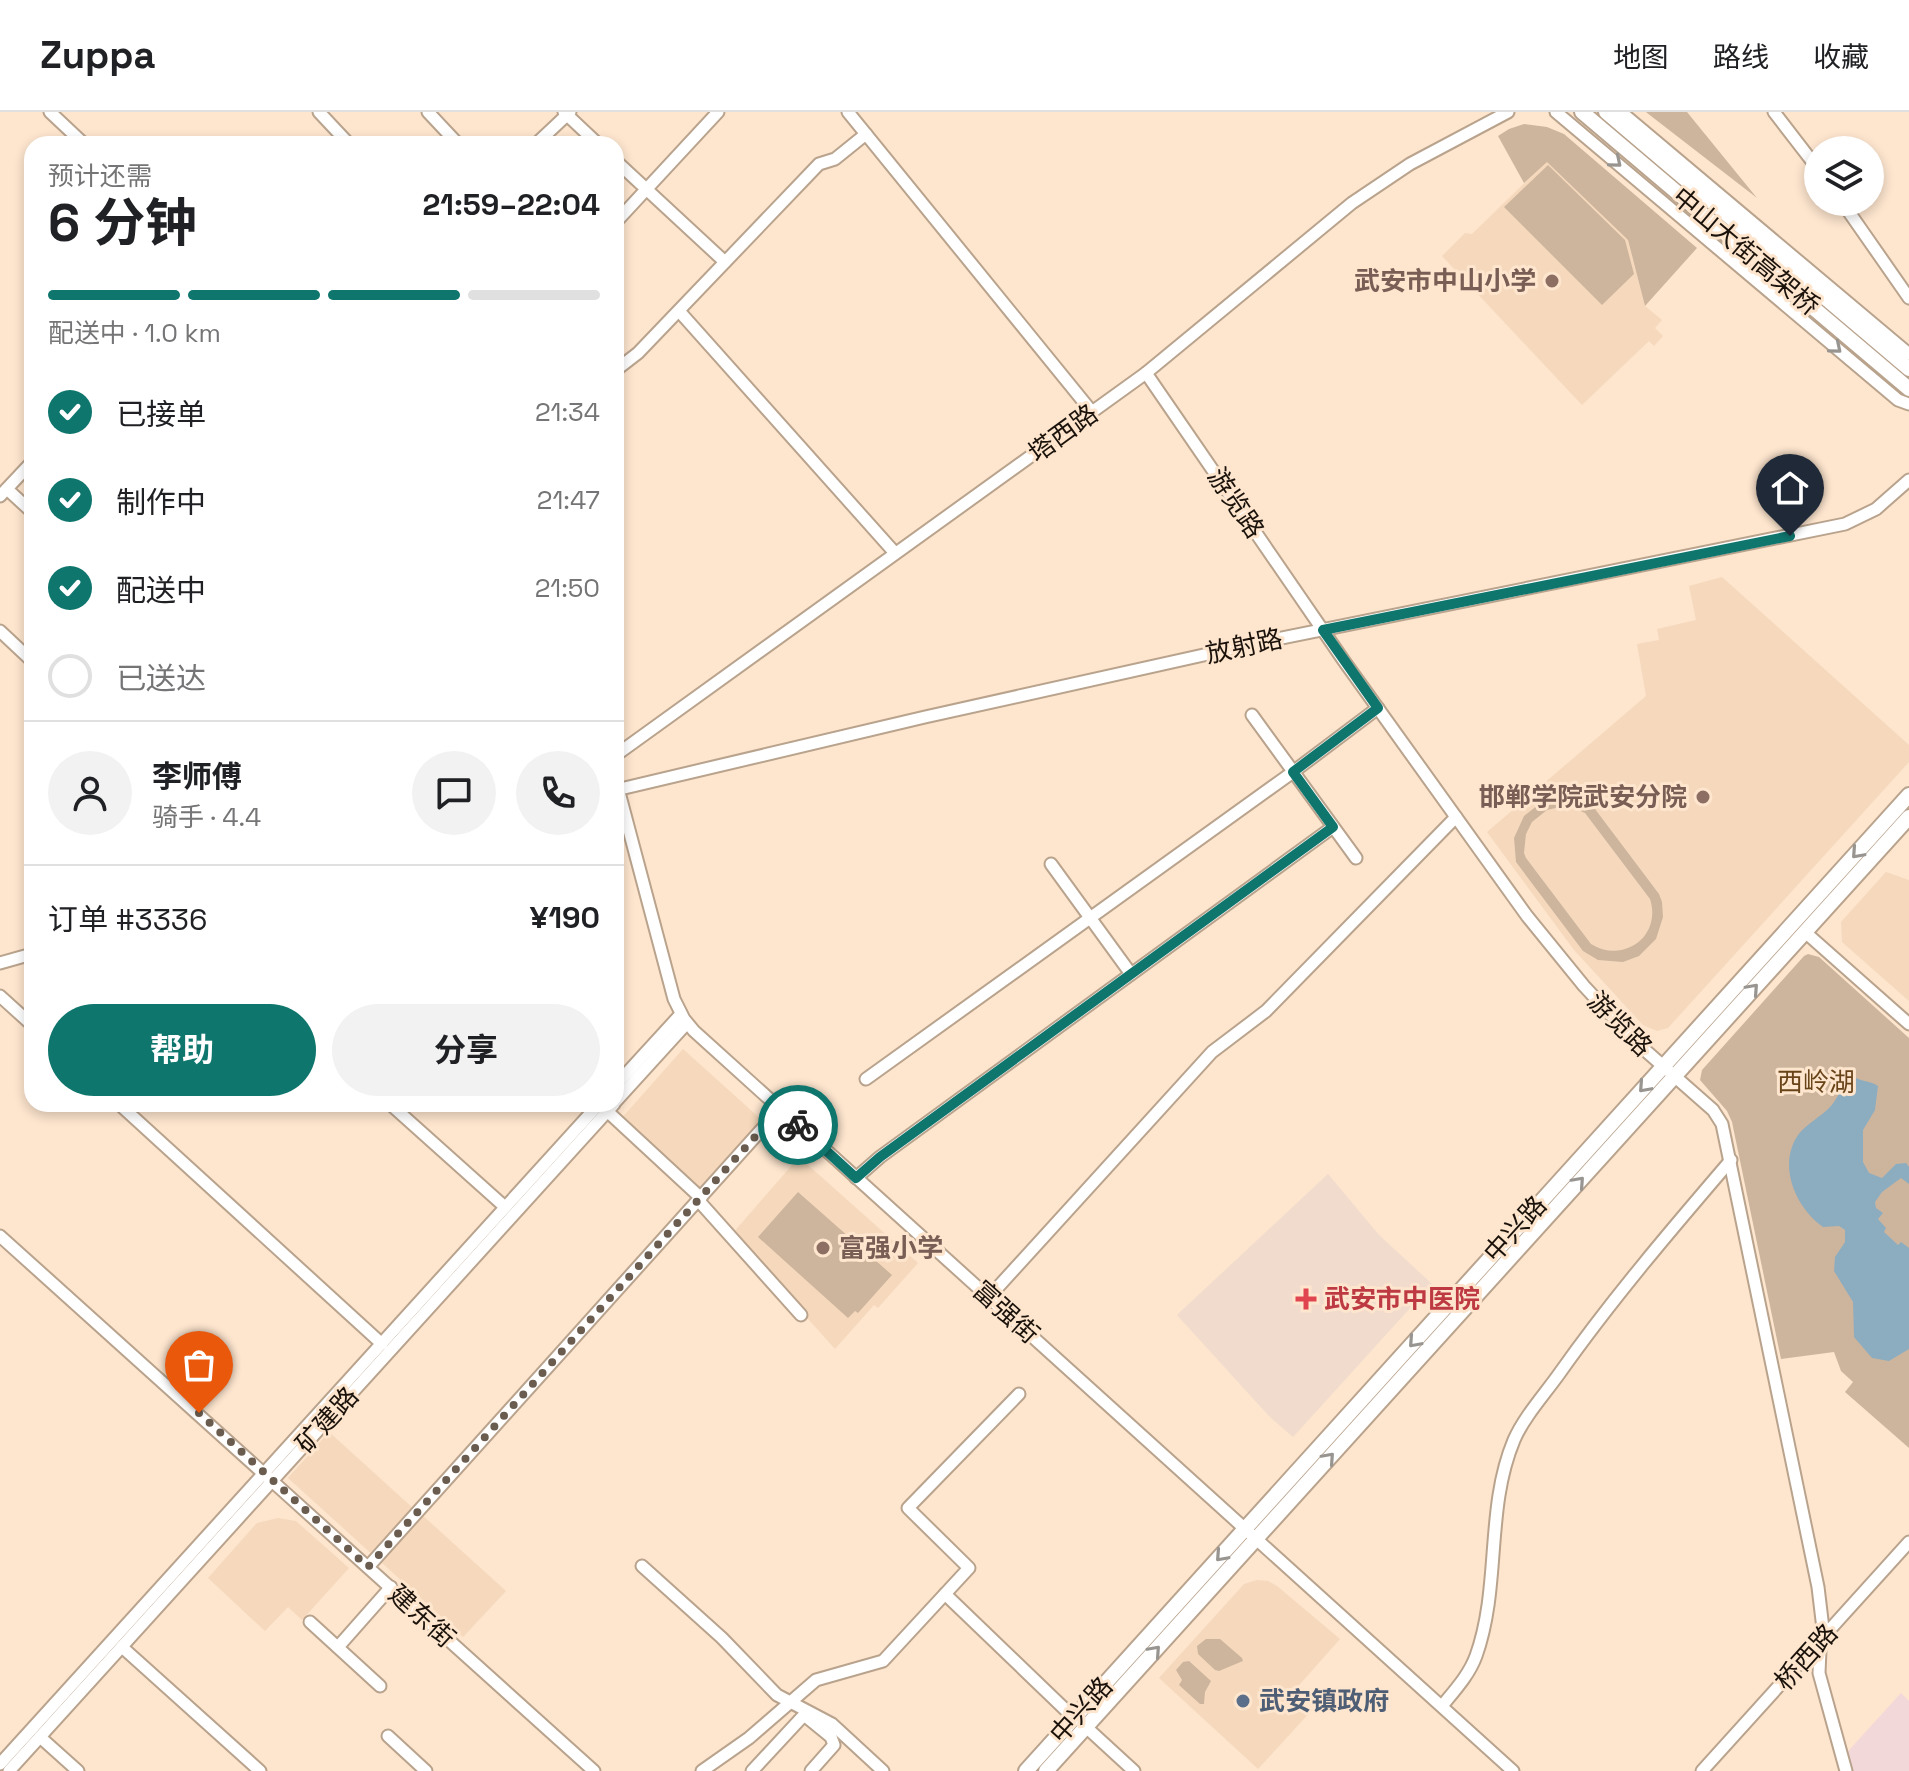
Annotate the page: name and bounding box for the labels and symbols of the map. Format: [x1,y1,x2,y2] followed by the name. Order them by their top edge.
[1607,152,1621,167] one-way arrow
[1665,179,1827,323] street label: 中山大街高架桥
[1354,264,1536,298] place label: 武安市中山小学
[1543,272,1561,290] marker: 武安市中山小学
[1827,338,1842,353] one-way arrow
[1021,396,1105,470] street label: 塔西路
[1756,454,1824,536] pin
[1200,461,1272,545] street label: 游览路
[1202,621,1286,671] street label: 放射路
[1479,780,1687,814] place label: 邯郸学院武安分院
[1694,788,1712,806] marker: 邯郸学院武安分院
[1852,843,1866,858] one-way arrow
[1580,984,1660,1064] street label: 游览路
[1744,984,1758,999] one-way arrow
[1777,1065,1855,1099] park label: 西岭湖
[1640,1077,1654,1092] one-way arrow
[758,1085,838,1165] courier
[1569,1177,1584,1191] one-way arrow
[1476,1189,1554,1269] street label: 中兴路
[839,1231,943,1265] place label: 富强小学
[814,1239,832,1257] marker: 富强小学
[966,1273,1046,1351] street label: 富强街
[1324,1282,1480,1316] place label: 武安市中医院
[1295,1288,1317,1310] marker: 武安市中医院
[165,1331,233,1413] pin
[1409,1332,1423,1347] one-way arrow
[288,1380,366,1460] street label: 矿建路
[1320,1453,1334,1467] one-way arrow
[1216,1546,1230,1561] one-way arrow
[382,1577,462,1655] street label: 建东街
[1767,1617,1845,1697] street label: 桥西路
[1145,1645,1159,1660] one-way arrow
[1042,1670,1120,1750] street label: 中兴路
[1259,1684,1389,1718] place label: 武安镇政府
[1234,1692,1252,1710] marker: 武安镇政府

